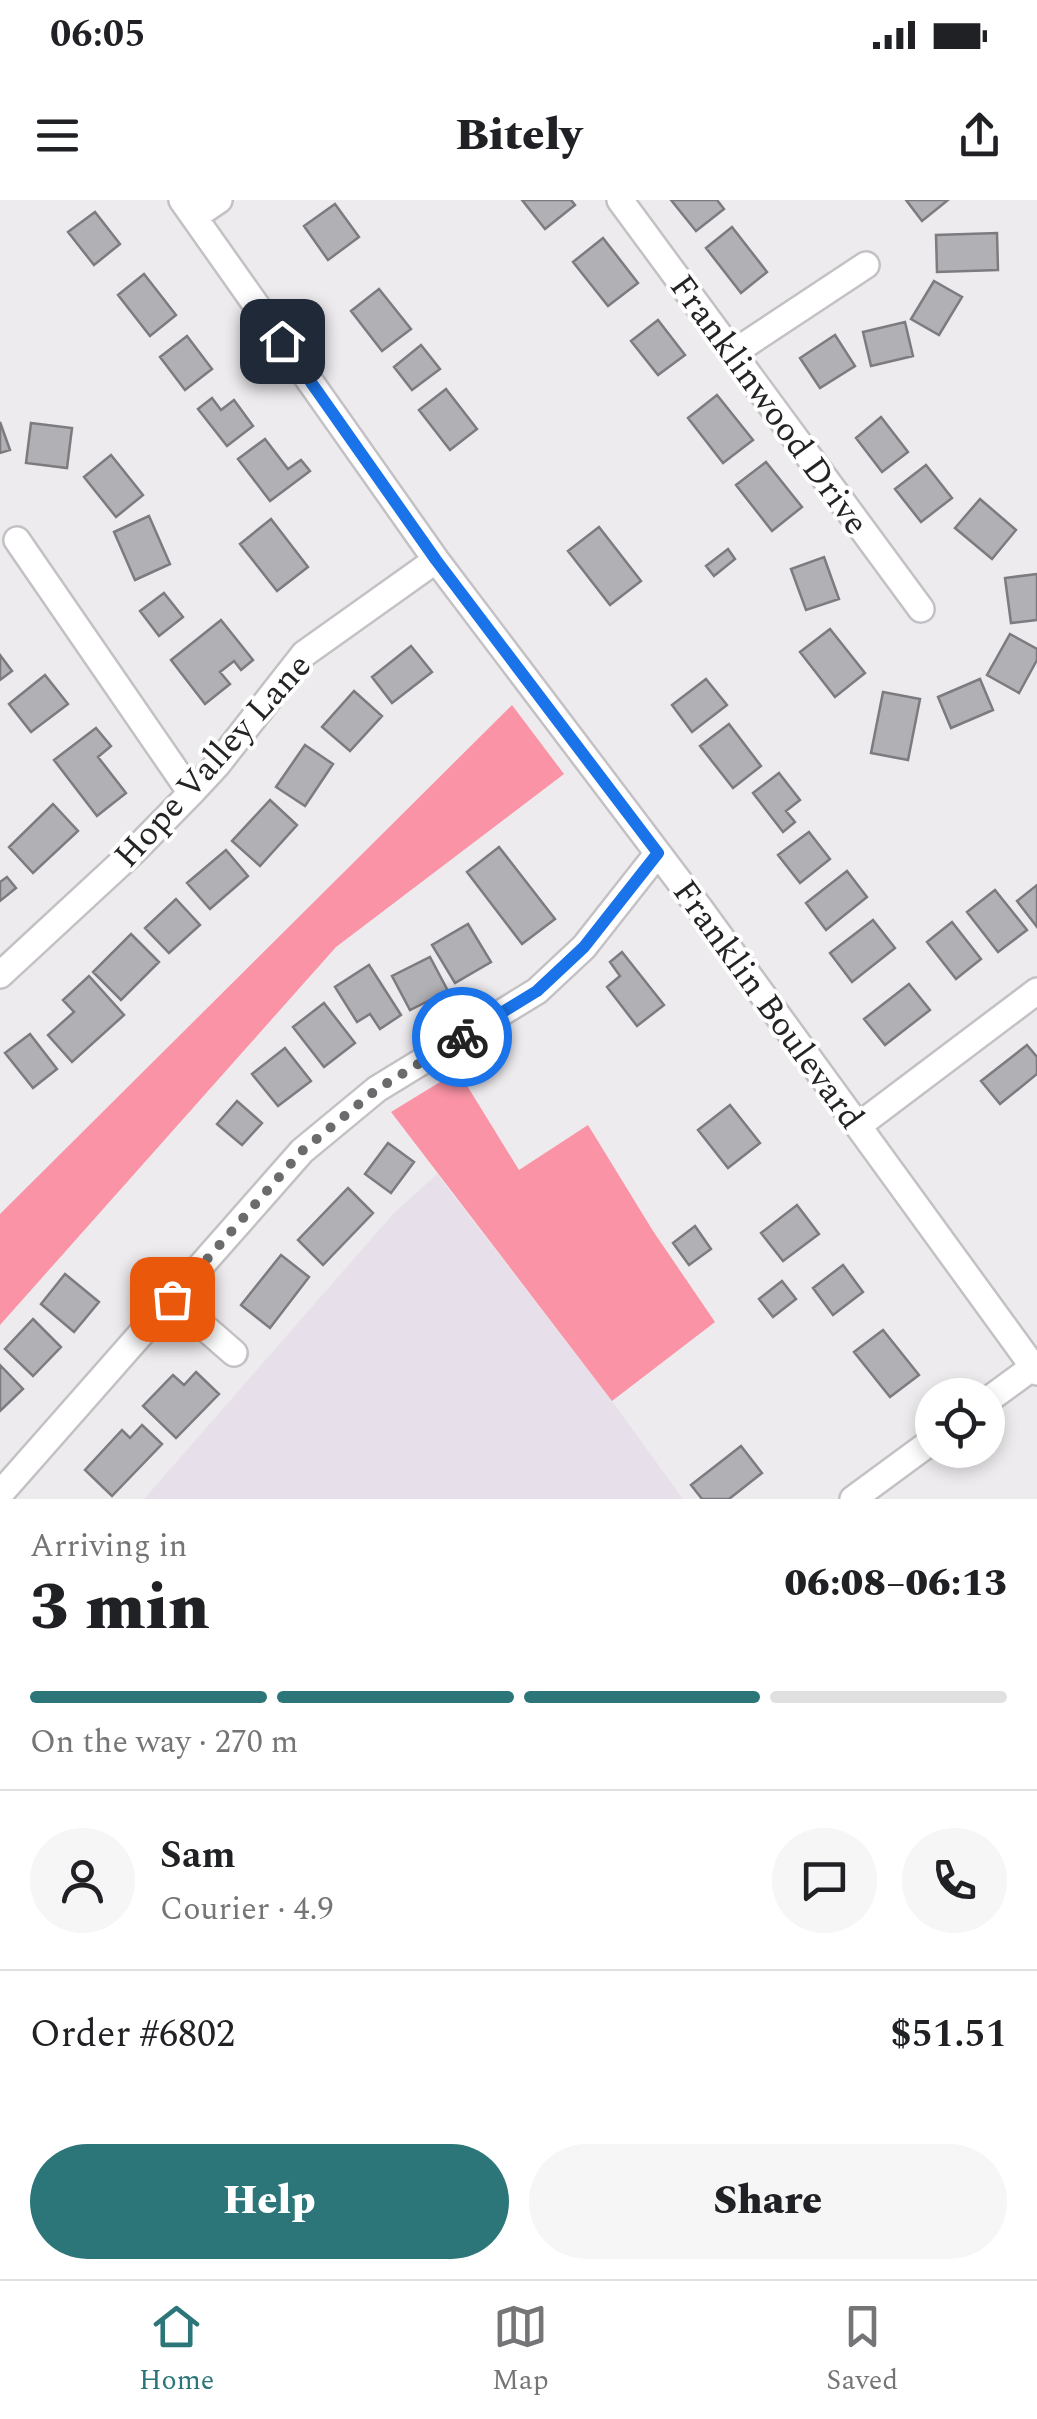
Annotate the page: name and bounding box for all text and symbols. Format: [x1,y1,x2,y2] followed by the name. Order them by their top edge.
[50,6,145,64] text: 06:05
[455,101,582,170] text: Bitely
[30,108,85,163] icon: menu
[952,108,1007,163] icon: share
[656,263,882,546] street label: Franklinwood Drive
[240,299,325,384] pin
[255,314,310,369] icon: home
[102,642,324,880] street label: Hope Valley Lane
[659,869,877,1141] street label: Franklin Boulevard
[412,987,512,1087] courier
[435,1010,490,1065] icon: bike
[130,1257,215,1342] pin
[145,1272,200,1327] icon: bag
[915,1378,1005,1468] map controls
[915,1378,1005,1468] button: locate
[30,1522,187,1571] text: Arriving in
[784,1555,1007,1613] text: 06:08–06:13
[30,1559,210,1658] text: 3 min
[30,1718,298,1767] text: On the way · 270 m
[160,1827,236,1885] text: Sam
[30,1828,135,1933] button: person
[772,1828,877,1933] button: chat
[902,1828,1007,1933] button: phone
[160,1885,333,1934] text: Courier · 4.9
[30,2006,235,2064] text: Order #6802
[890,2006,1007,2064] text: $51.51
[30,2144,509,2259] button: Help
[529,2144,1007,2259] button: Share
[139,2299,214,2402] tab: Home
[492,2299,549,2402] tab: Map
[826,2299,898,2402] tab: Saved

